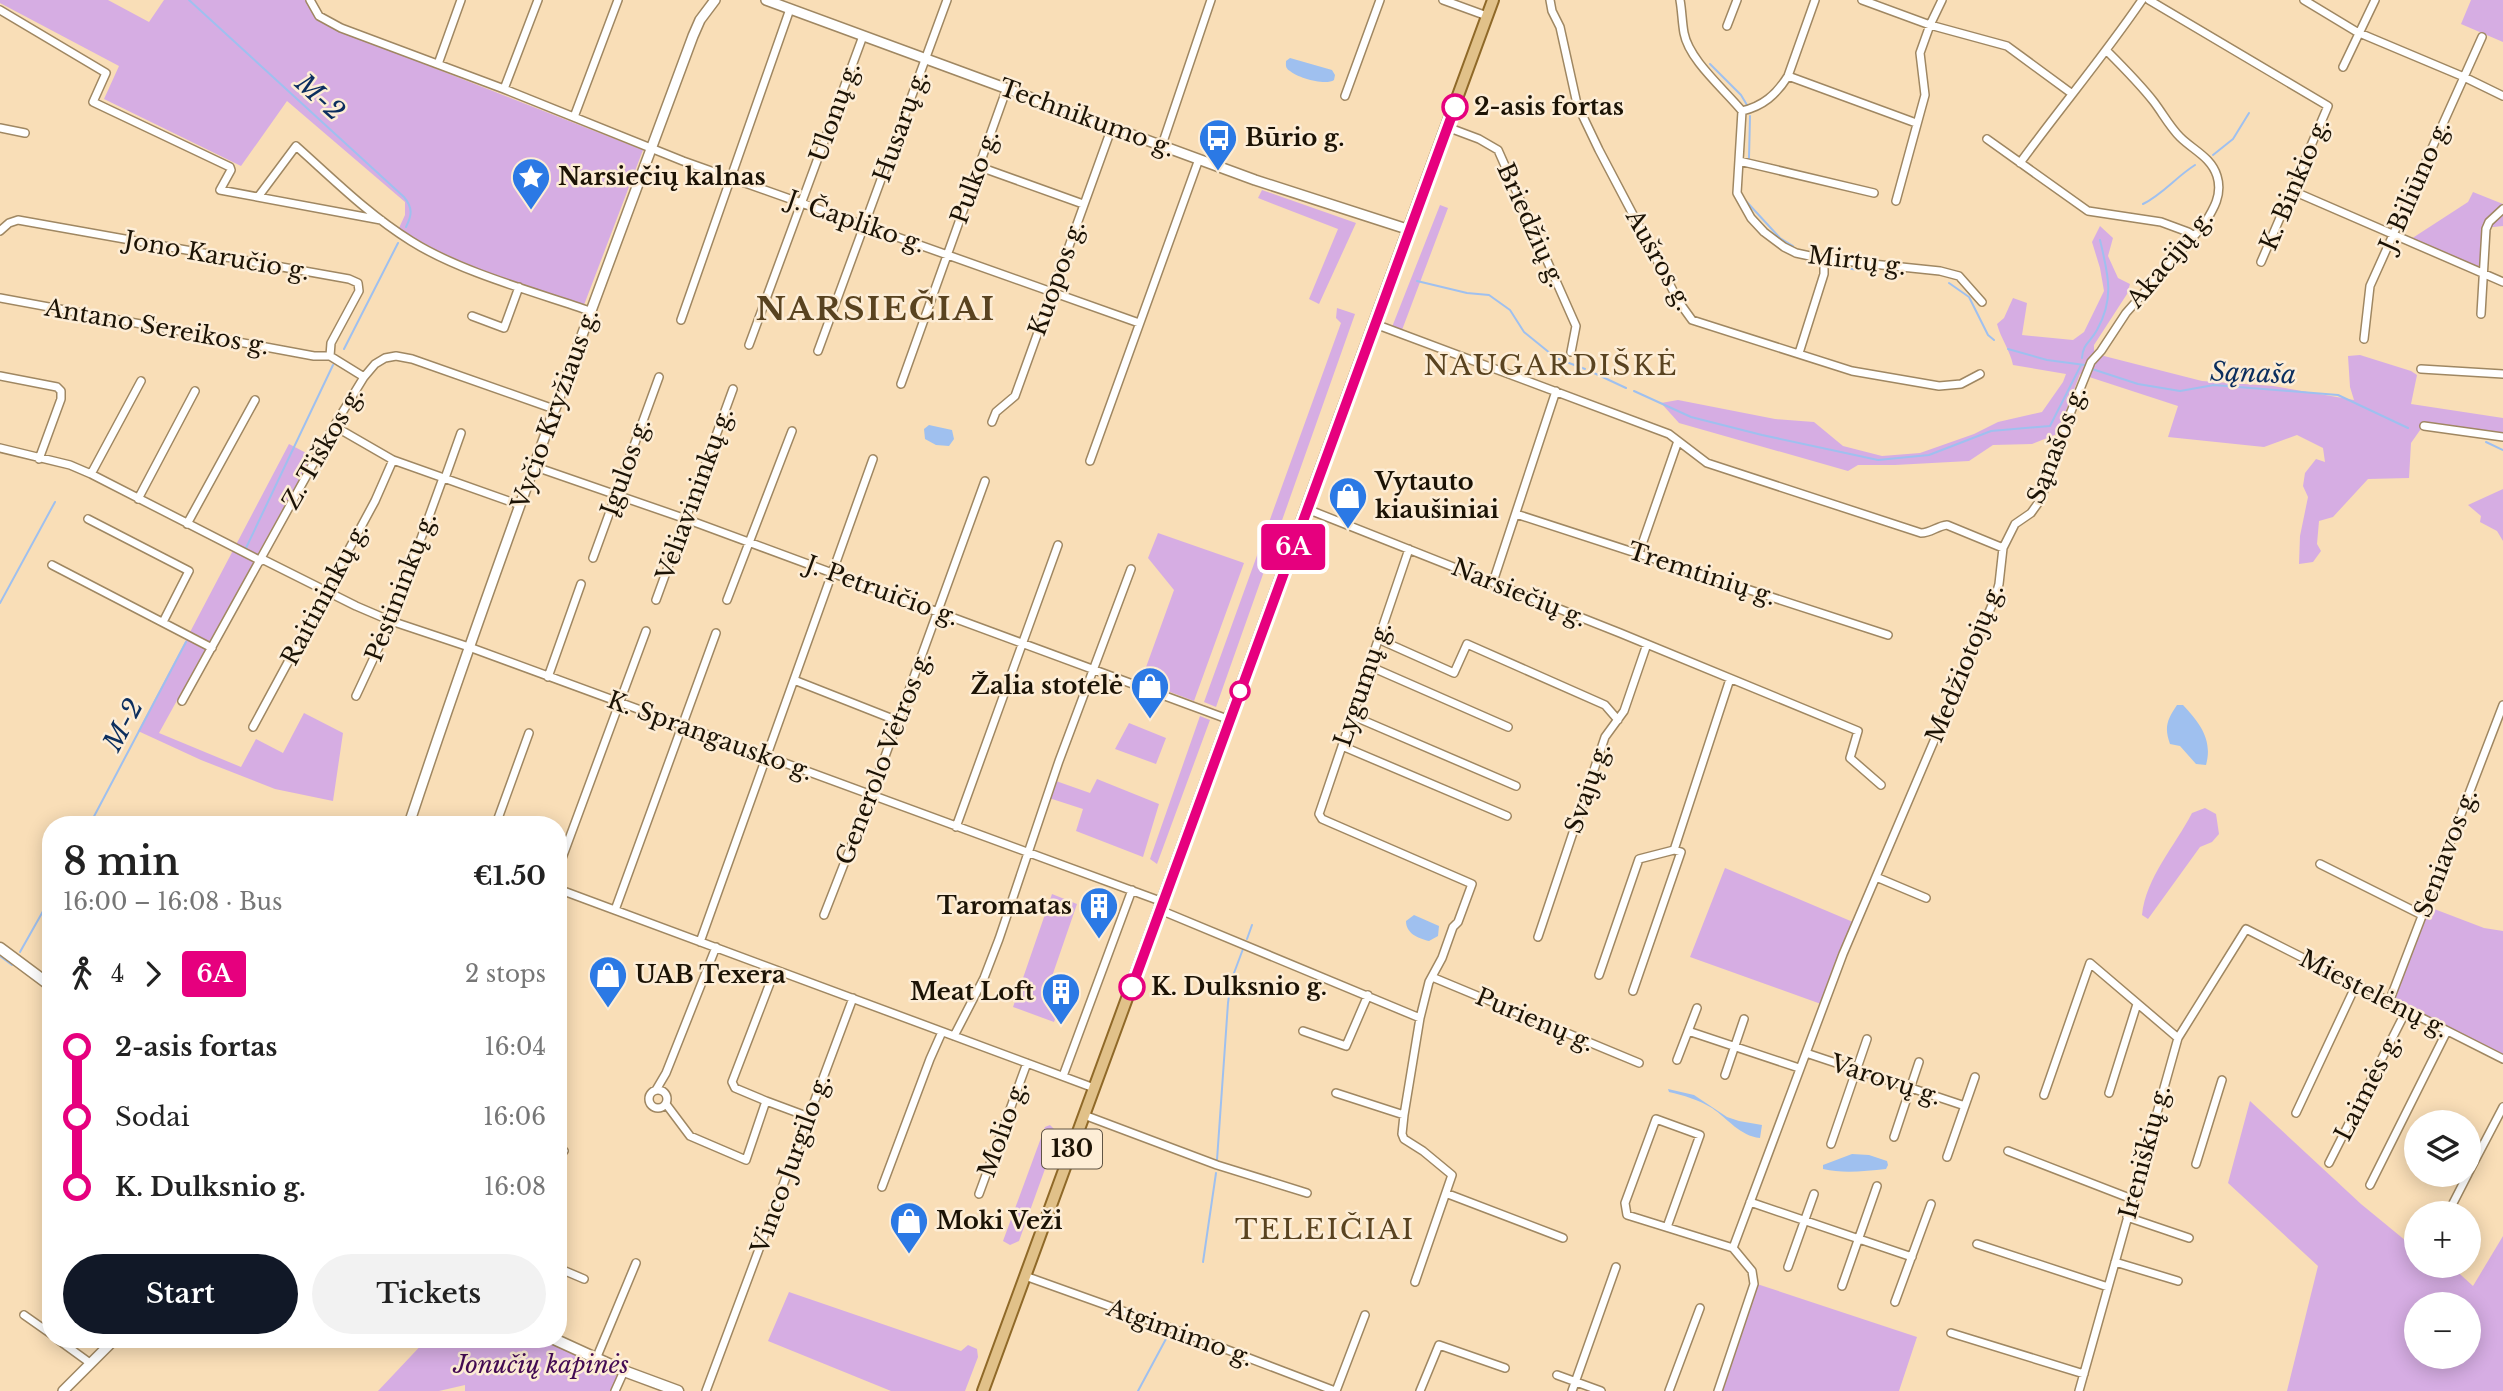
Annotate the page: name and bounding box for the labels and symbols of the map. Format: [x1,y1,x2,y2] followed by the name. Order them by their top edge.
[803,58,866,166] street label: Ulonų g.
[288,66,351,127] water label: M-2
[867,66,934,186] street label: Husarų g.
[996,72,1179,163] street label: Technikumo g.
[1474,92,1624,121] place label: 2-asis fortas
[1442,94,1468,120] marker: 2-asis fortas
[2254,113,2336,255] street label: K. Binkio g.
[2371,116,2456,259] street label: J. Biliūno g.
[1197,117,1239,172] bus stop icon: Būrio g.
[1245,123,1345,152] place label: Būrio g.
[944,126,1005,228] street label: Pulko g.
[510,156,552,211] place icon: Narsiečių kalnas
[1491,158,1572,292] street label: Briedžių g.
[558,162,766,191] place label: Narsiečių kalnas
[780,182,929,259] street label: J. Čapliko g.
[1619,203,1699,315] street label: Aušros g.
[2120,204,2219,314] street label: Akacijų g.
[1022,216,1091,340] street label: Kuopos g.
[119,224,312,286] street label: Jono Karučio g.
[1806,240,1908,281] street label: Mirtų g.
[756,289,996,329] district label: NARSIEČIAI
[42,292,271,361] street label: Antano Sereikos g.
[504,305,604,514] street label: Vyčio Kryžiaus g.
[1423,348,1679,383] district label: NAUGARDIŠKĖ
[2209,356,2297,390] water label: Sąnaša
[276,381,369,514] street label: Z. Tiškos g.
[2021,382,2092,508] street label: Sąnašos g.
[649,403,739,585] street label: Vėliavininkų g.
[594,414,657,520] street label: Įgulos g.
[1374,467,1499,524] place label: Vytauto kiaušiniai
[1327,475,1369,530] shop icon: Vytauto kiaušiniai
[359,508,442,666] street label: Pėstininkų g.
[275,517,374,670] street label: Raitininkų g.
[1262,524,1324,570] line badge: 6A
[1624,536,1780,611] street label: Tremtinių g.
[799,548,963,632] street label: J. Petruičio g.
[1447,552,1591,633] street label: Narsiečių g.
[1920,579,2010,746] street label: Medžiotojų g.
[1328,617,1397,750] street label: Lygumų g.
[829,647,938,869] street label: Generolo Vėtros g.
[1129,665,1171,720] shop icon: Žalia stotelė
[971,671,1123,700] place label: Žalia stotelė
[1230,681,1250,701] unlabelled marker
[603,685,817,786] street label: K. Sprangausko g.
[96,693,150,757] water label: M-2
[1559,739,1616,837] street label: Svajų g.
[2408,785,2483,921] street label: Seniavos g.
[1078,885,1120,940] building icon: Taromatas
[937,891,1072,920] place label: Taromatas
[2295,943,2454,1044] street label: Miestelėnų g.
[587,954,629,1009] shop icon: UAB Texera
[635,960,786,989] place label: UAB Texera
[1040,971,1082,1026] building icon: Meat Loft
[1151,972,1327,1001] place label: K. Dulksnio g.
[1119,974,1145,1000] marker: K. Dulksnio g.
[910,977,1035,1006] place label: Meat Loft
[1471,982,1599,1058] street label: Purienų g.
[2328,1028,2407,1145] street label: Laimės g.
[1826,1048,1945,1111] street label: Varovų g.
[744,1070,836,1258] street label: Vinco Jurgilo g.
[972,1077,1033,1181] street label: Molio g.
[2113,1082,2176,1222] street label: Ireniškių g.
[1042,1130,1102,1168] road number: 130
[888,1200,930,1255] shop icon: Moki Veži
[936,1206,1063,1235] place label: Moki Veži
[1235,1212,1415,1247] district label: TELEIČIAI
[1102,1292,1257,1372] street label: Atgimimo g.
[452,1350,629,1379] park label: Jonučių kapinės

